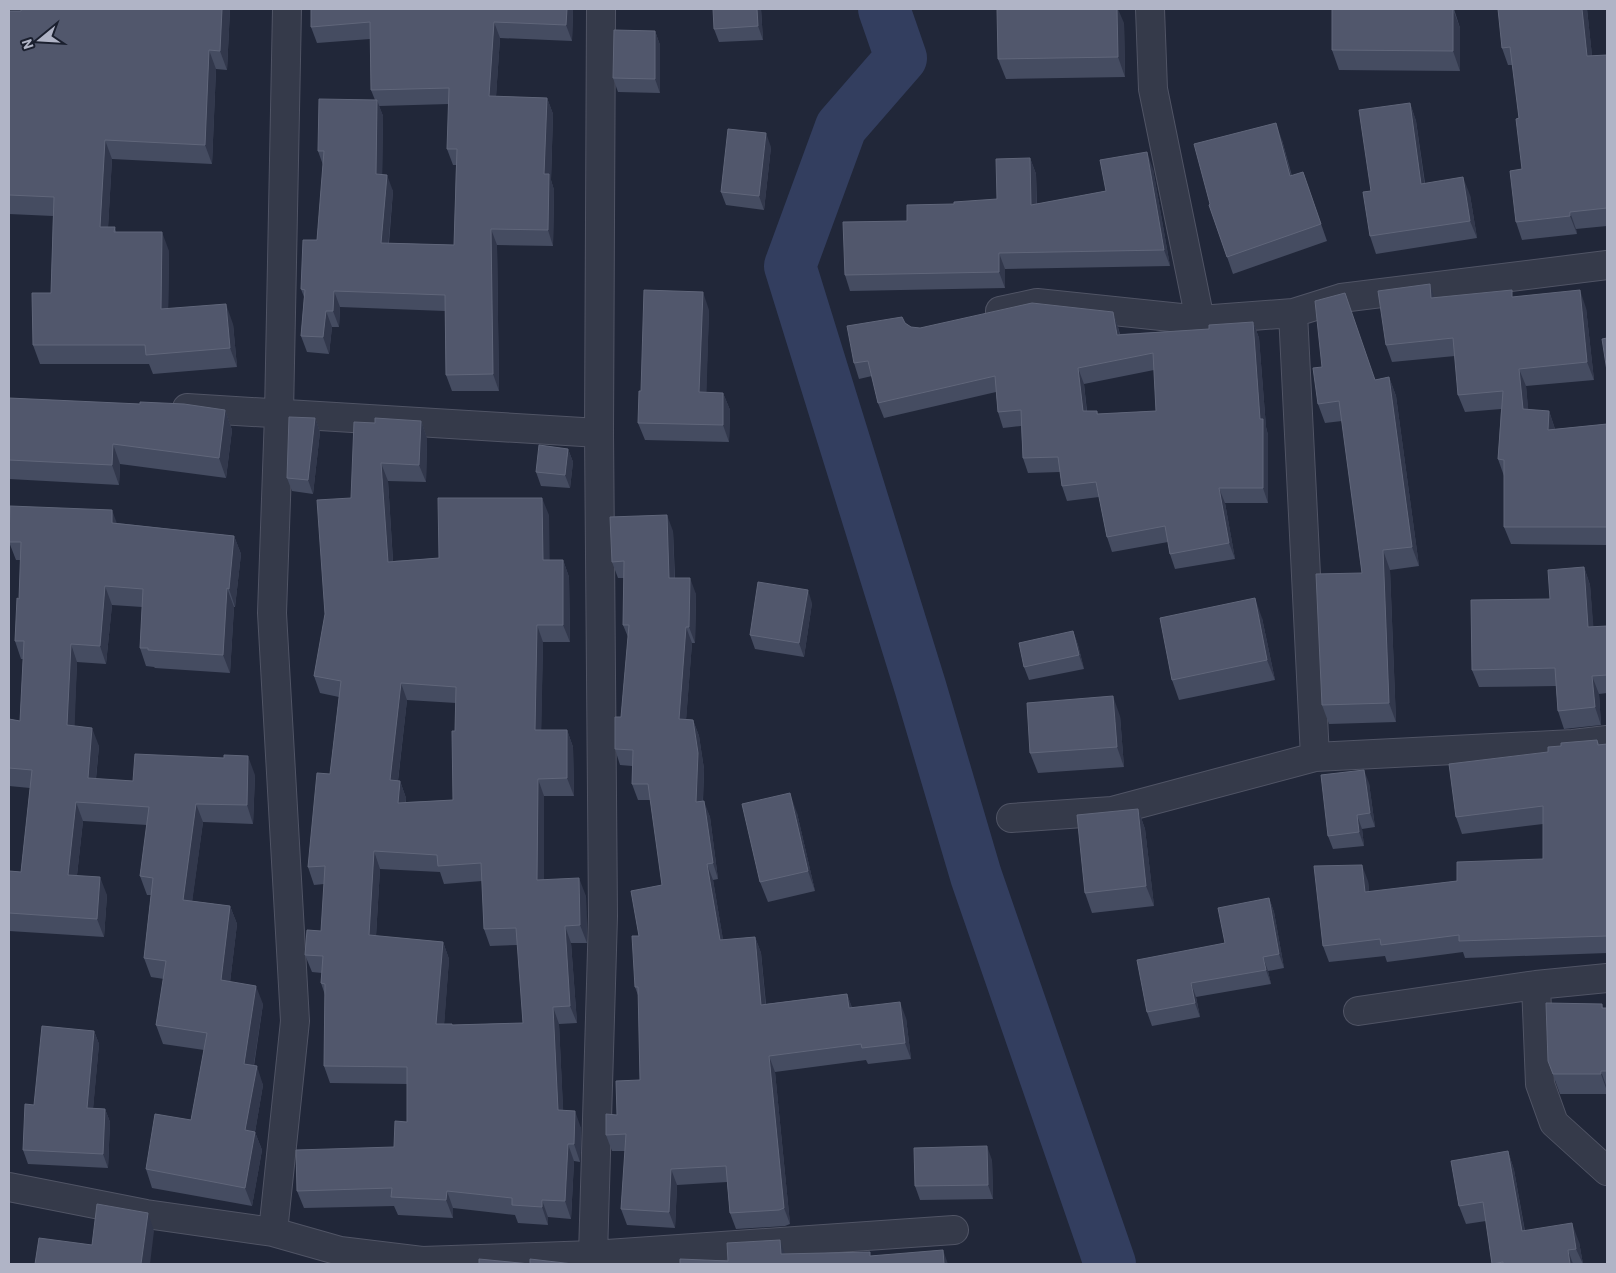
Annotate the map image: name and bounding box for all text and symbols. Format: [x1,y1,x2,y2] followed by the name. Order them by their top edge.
[15,15,65,65] north arrow
[18,37,37,51] text: N

